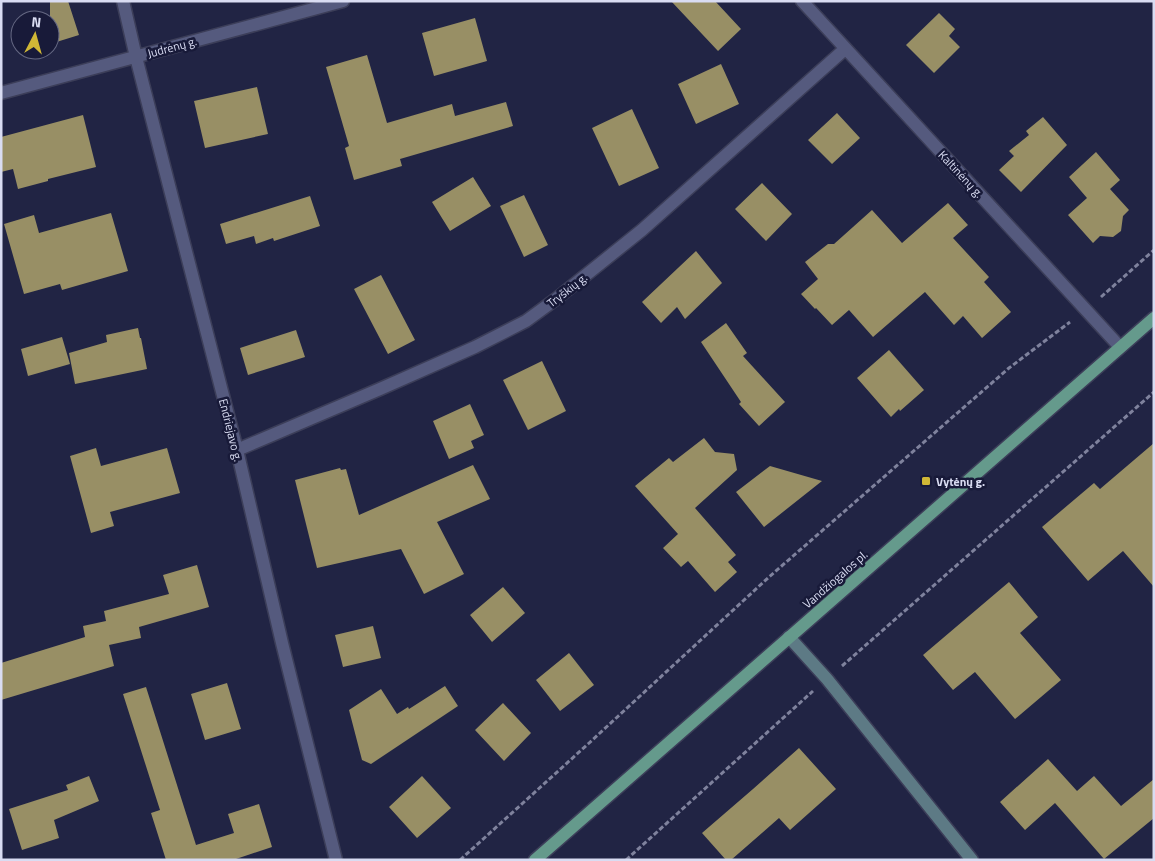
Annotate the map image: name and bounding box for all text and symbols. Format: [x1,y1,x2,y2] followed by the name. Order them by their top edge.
[10,10,60,60] north arrow
[30,11,42,33] text: N
[145,31,199,63] street label: Judrėnų g.
[934,146,988,202] street label: Kaltinėnų g.
[543,268,591,312] street label: Tryškių g.
[214,397,248,463] street label: Endriejavo g.
[936,472,985,491] place label: Vytėnų g.
[920,475,932,487] marker: Vytėnų g.
[798,545,872,613] street label: Vandžiogalos pl.

